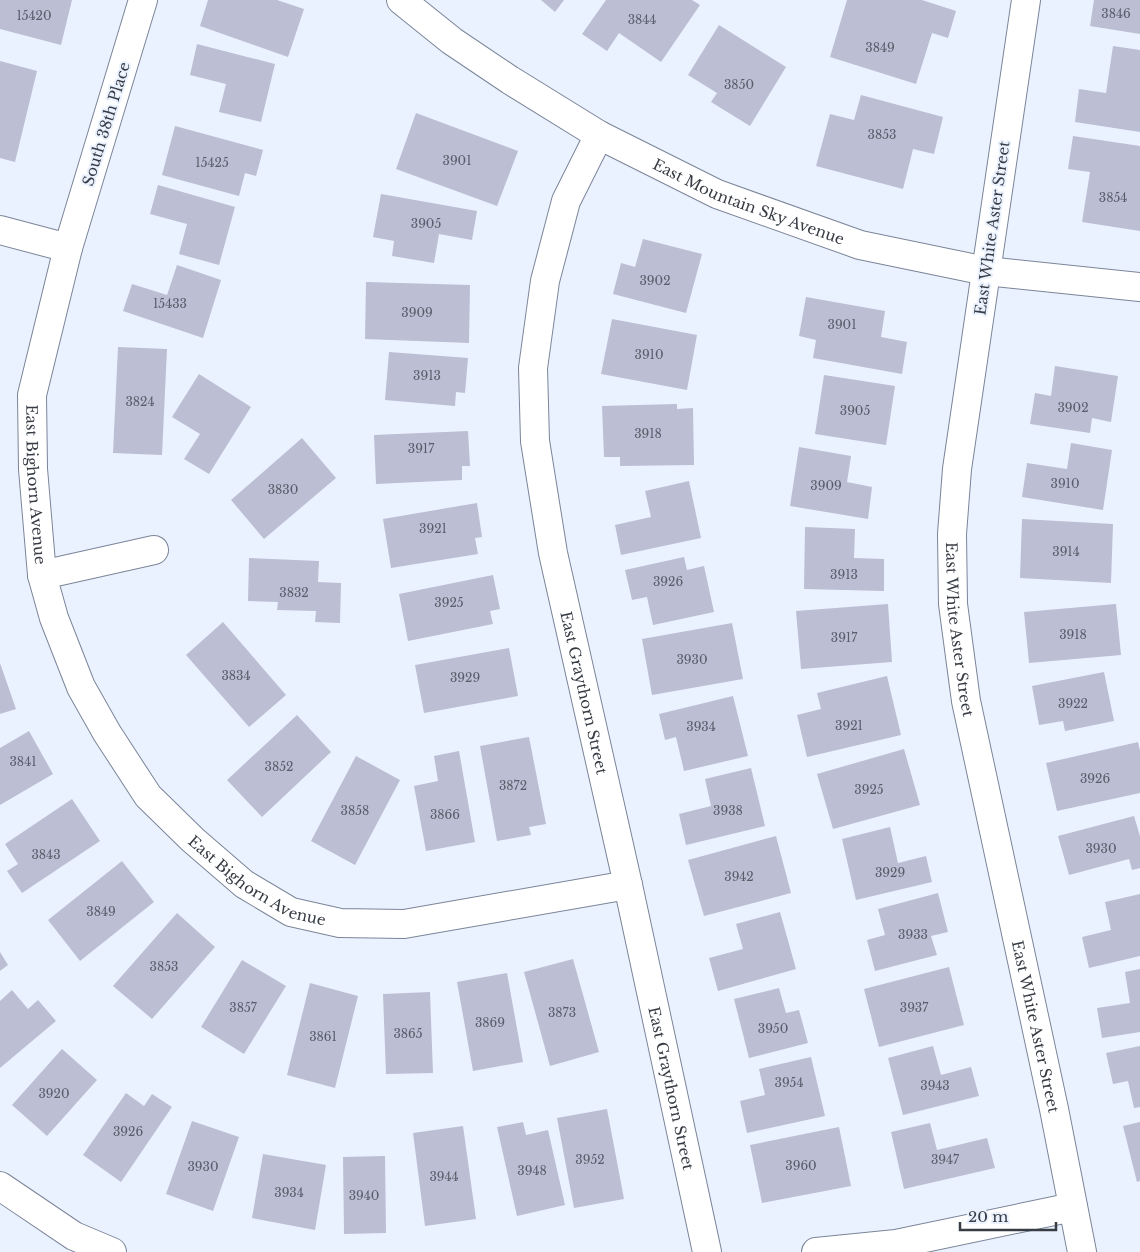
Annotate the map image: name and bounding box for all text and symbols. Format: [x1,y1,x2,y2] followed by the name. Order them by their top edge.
[1101,6,1131,21] house number: 3846
[16,8,52,23] house number: 15420
[628,12,656,27] house number: 3844
[865,40,895,55] house number: 3849
[78,60,134,188] street label: South 38th Place
[724,77,754,92] house number: 3850
[868,127,896,142] house number: 3853
[970,139,1014,316] street label: East White Aster Street
[442,153,472,168] house number: 3901
[650,154,847,248] street label: East Mountain Sky Avenue
[195,155,229,170] house number: 15425
[1099,190,1127,205] house number: 3854
[411,216,441,231] house number: 3905
[639,273,671,288] house number: 3902
[153,296,187,311] house number: 15433
[401,305,433,320] house number: 3909
[827,317,857,332] house number: 3901
[634,347,664,362] house number: 3910
[413,368,441,383] house number: 3913
[125,394,155,409] house number: 3824
[1057,400,1089,415] house number: 3902
[840,403,870,418] house number: 3905
[23,404,51,565] street label: East Bighorn Avenue
[634,426,662,441] house number: 3918
[408,441,435,456] house number: 3917
[1050,476,1080,491] house number: 3910
[810,478,842,493] house number: 3909
[268,482,298,497] house number: 3830
[419,521,447,536] house number: 3921
[943,542,979,719] street label: East White Aster Street
[1052,544,1080,559] house number: 3914
[830,567,858,582] house number: 3913
[653,574,683,589] house number: 3926
[279,585,309,600] house number: 3832
[434,595,464,610] house number: 3925
[557,609,612,776] street label: East Graythorn Street
[1059,627,1087,642] house number: 3918
[831,630,858,645] house number: 3917
[676,652,708,667] house number: 3930
[221,668,251,683] house number: 3834
[450,670,480,685] house number: 3929
[1058,696,1088,711] house number: 3922
[835,718,863,733] house number: 3921
[686,719,716,734] house number: 3934
[9,754,37,769] house number: 3841
[265,759,293,774] house number: 3852
[1080,771,1110,786] house number: 3926
[499,778,527,793] house number: 3872
[854,782,884,797] house number: 3925
[341,803,369,818] house number: 3858
[713,803,743,818] house number: 3938
[430,807,460,822] house number: 3866
[185,831,328,929] street label: East Bighorn Avenue
[1085,841,1117,856] house number: 3930
[31,847,61,862] house number: 3843
[875,865,905,880] house number: 3929
[724,869,754,884] house number: 3942
[86,904,116,919] house number: 3849
[898,927,928,942] house number: 3933
[1008,939,1064,1114] street label: East White Aster Street
[150,959,178,974] house number: 3853
[229,1000,258,1015] house number: 3857
[900,1000,929,1015] house number: 3937
[548,1005,576,1020] house number: 3873
[645,1005,699,1172] street label: East Graythorn Street
[475,1015,505,1030] house number: 3869
[758,1021,788,1036] house number: 3950
[393,1026,423,1041] house number: 3865
[309,1029,337,1044] house number: 3861
[775,1075,803,1090] house number: 3954
[920,1078,950,1093] house number: 3943
[38,1086,70,1101] house number: 3920
[113,1124,143,1139] house number: 3926
[575,1152,605,1167] house number: 3952
[931,1152,960,1167] house number: 3947
[785,1158,817,1173] house number: 3960
[187,1159,219,1174] house number: 3930
[517,1163,547,1178] house number: 3948
[429,1169,459,1184] house number: 3944
[274,1185,304,1200] house number: 3934
[349,1188,379,1203] house number: 3940
[960,1200,1056,1232] scale bar
[968,1207,1008,1226] text: 20 m

